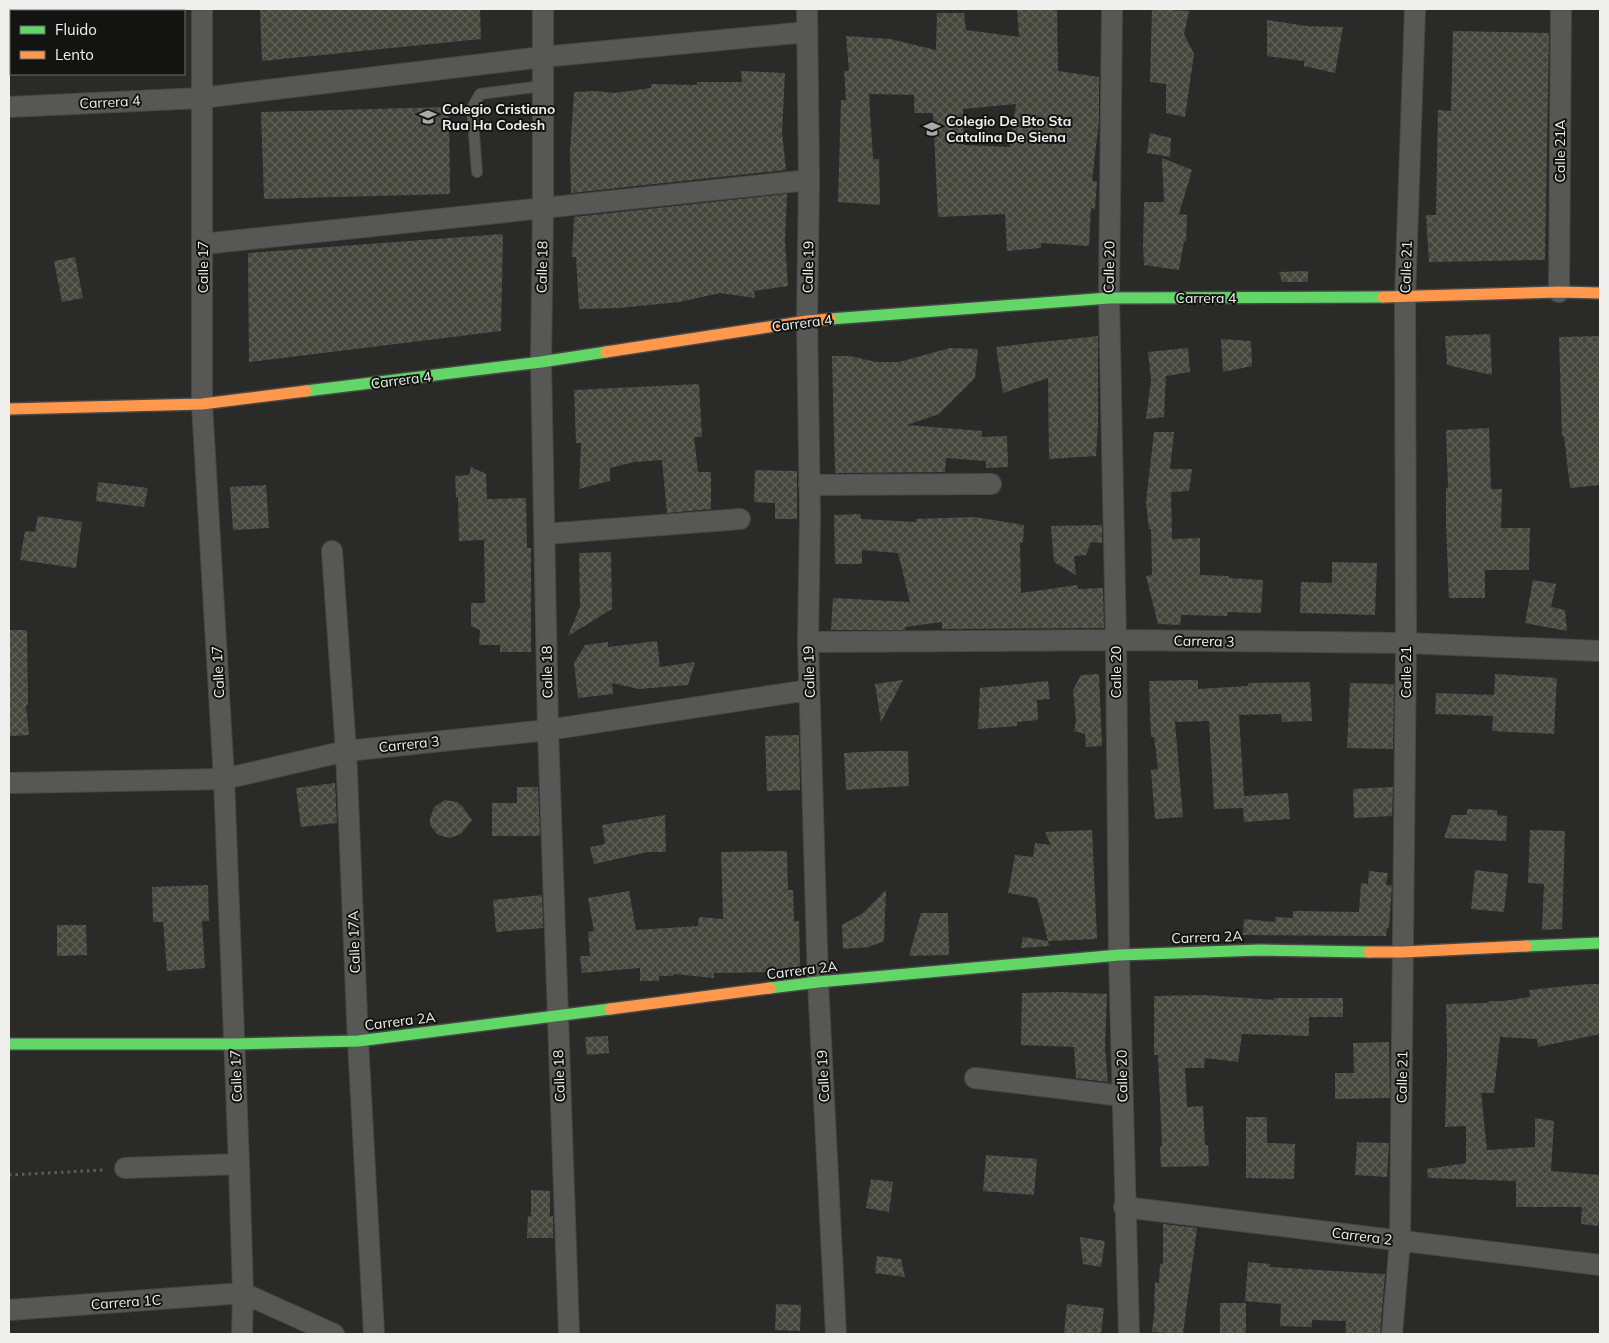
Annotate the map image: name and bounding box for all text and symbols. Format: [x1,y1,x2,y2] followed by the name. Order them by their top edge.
[10,10,185,75] legend
[55,20,97,39] text: Fluido
[55,45,94,64] text: Lento
[79,91,141,113] street label: Carrera 4
[442,100,555,134] place label: Colegio Cristiano Rua Ha Codesh
[418,107,438,127] school or university icon: Colegio Cristiano Rua Ha Codesh
[946,112,1071,146] place label: Colegio De Bto Sta Catalina De Siena
[922,119,942,139] school or university icon: Colegio De Bto Sta Catalina De Siena
[1551,119,1569,182] street label: Calle 21A
[1396,240,1416,294] street label: Calle 21
[194,241,212,293] street label: Calle 17
[533,241,551,293] street label: Calle 18
[799,241,817,293] street label: Calle 19
[1100,241,1118,293] street label: Calle 20
[1176,289,1237,307] street label: Carrera 4
[771,310,834,336] street label: Carrera 4
[370,367,433,393] street label: Carrera 4
[1173,631,1235,651] street label: Carrera 3
[208,645,228,699] street label: Calle 17
[799,645,819,699] street label: Calle 19
[538,646,556,698] street label: Calle 18
[1107,646,1125,698] street label: Calle 20
[1397,646,1415,698] street label: Calle 21
[378,732,440,756] street label: Carrera 3
[344,910,364,974] street label: Calle 17A
[1171,927,1244,947] street label: Carrera 2A
[766,957,839,983] street label: Carrera 2A
[364,1008,437,1034] street label: Carrera 2A
[226,1049,246,1103] street label: Calle 17
[549,1049,569,1103] street label: Calle 18
[813,1049,833,1103] street label: Calle 19
[1113,1050,1131,1102] street label: Calle 20
[1393,1051,1411,1103] street label: Calle 21
[1331,1223,1393,1249] street label: Carrera 2
[90,1291,162,1313] street label: Carrera 1C

